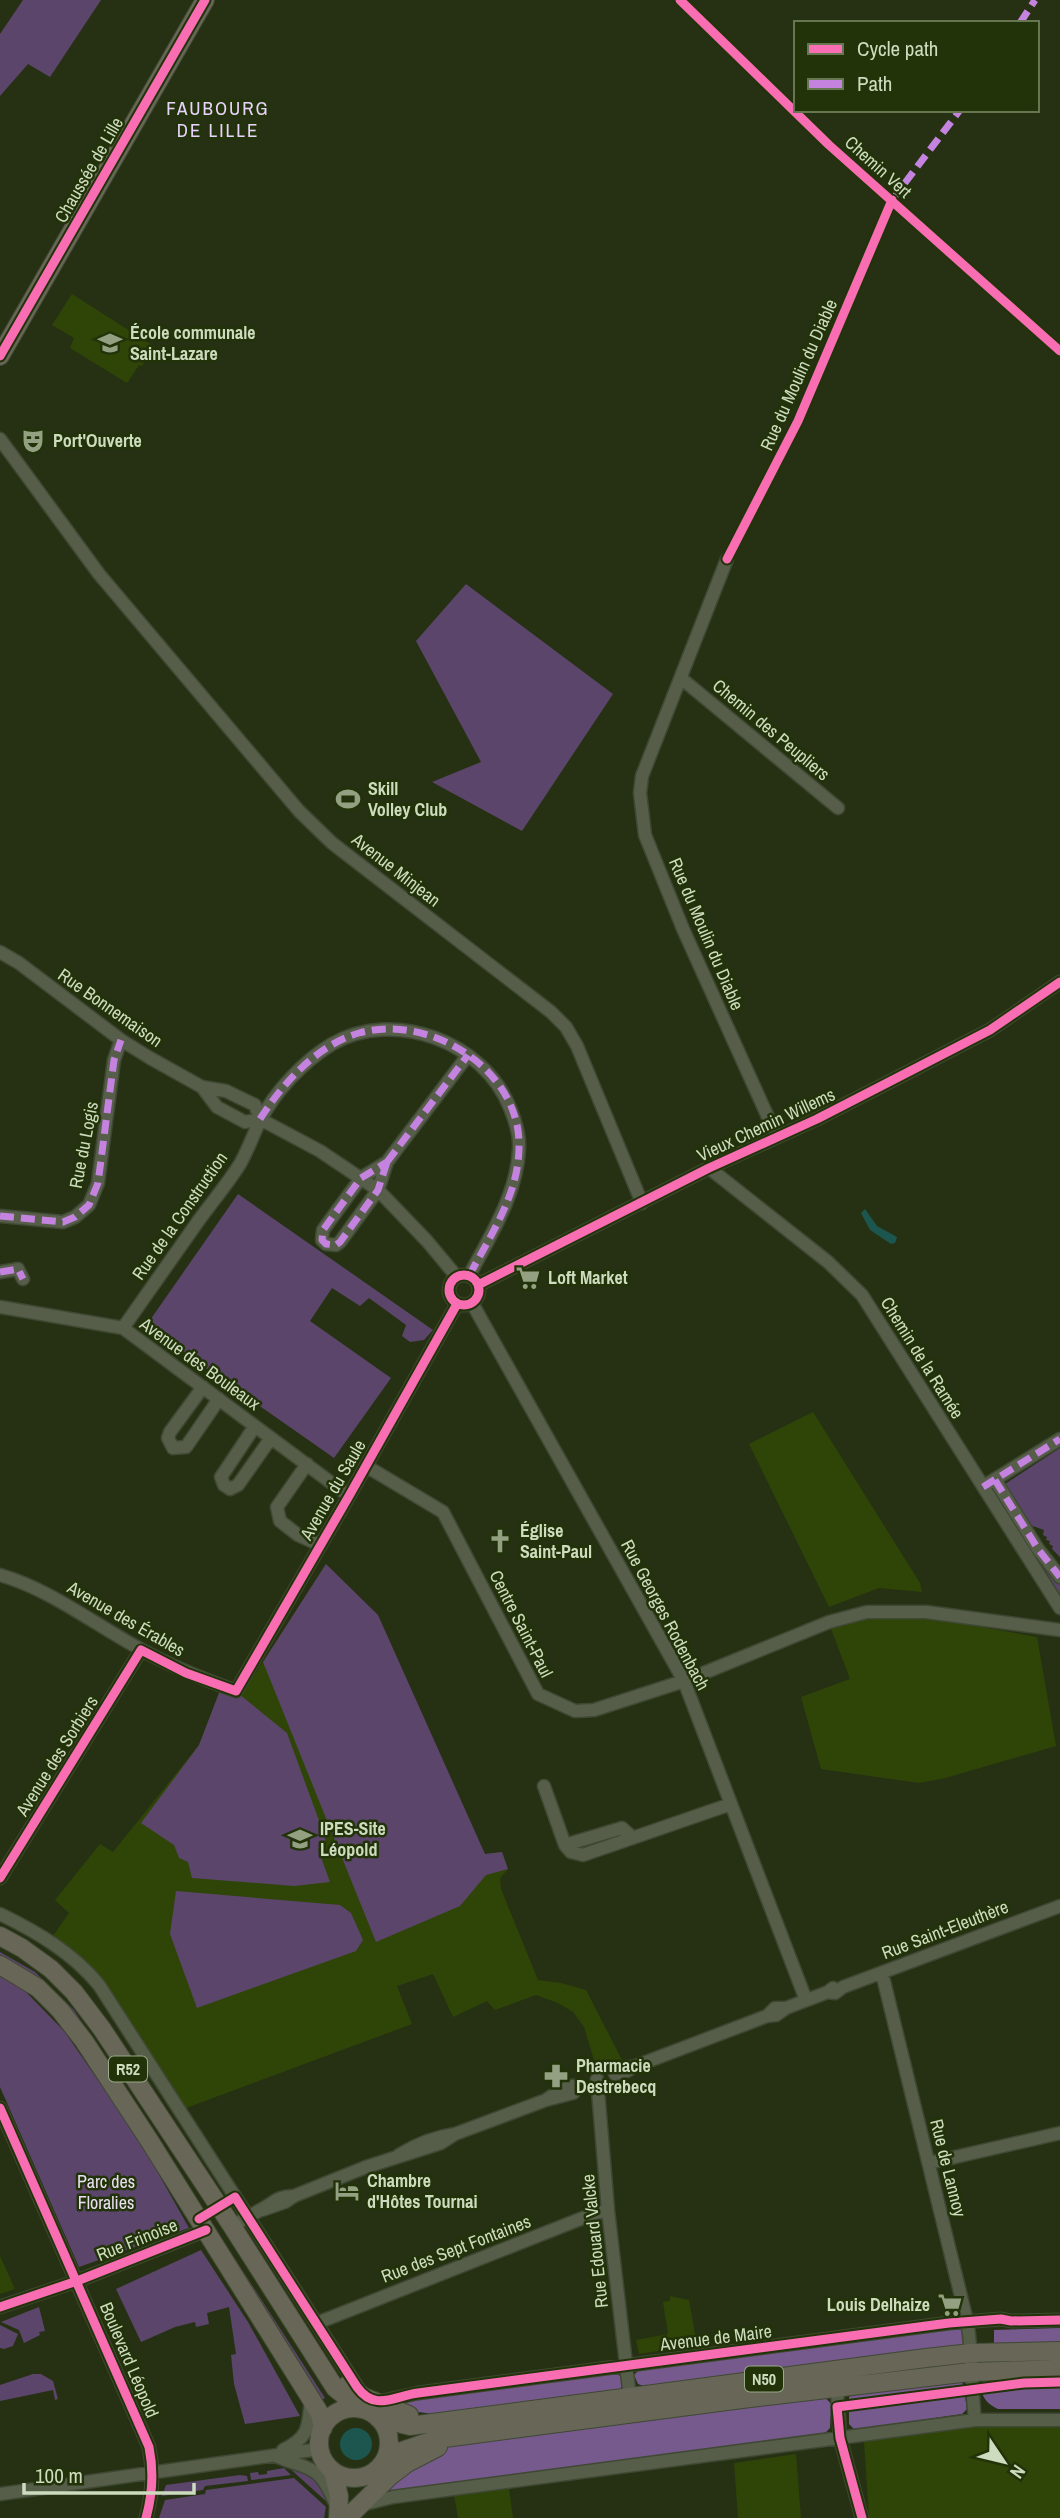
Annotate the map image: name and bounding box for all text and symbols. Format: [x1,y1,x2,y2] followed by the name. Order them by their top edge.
[794,21,1039,112] legend
[857,34,938,63] text: Cycle path
[857,69,892,98] text: Path
[166,95,270,143] district label: FAUBOURG DE LILLE
[48,112,129,227] street label: Chaussée de Lille
[839,130,917,203] street label: Chemin Vert
[754,295,843,454] street label: Rue du Moulin du Diable
[130,320,256,366] place label: École communale Saint-Lazare
[96,329,124,357] school or university icon: École communale Saint-Lazare
[19,427,47,455] theatre icon: Port'Ouverte
[53,428,142,453] place label: Port'Ouverte
[707,673,835,786] street label: Chemin des Peupliers
[368,776,447,822] place label: Skill Volley Club
[334,785,362,813] sports icon: Skill Volley Club
[346,826,446,912] street label: Avenue Minjean
[663,854,750,1014] street label: Rue du Moulin du Diable
[53,962,168,1053] street label: Rue Bonnemaison
[693,1082,839,1168] street label: Vieux Chemin Willems
[63,1099,104,1190] street label: Rue du Logis
[126,1147,233,1285] street label: Rue de la Construction
[514,1264,542,1292] supermarket icon: Loft Market
[548,1265,628,1290] place label: Loft Market
[875,1292,970,1423] street label: Chemin de la Ramée
[134,1311,266,1416] street label: Avenue des Bouleaux
[293,1435,371,1545] street label: Avenue du Saule
[520,1518,592,1564] place label: Église Saint-Paul
[486,1527,514,1555] church icon: Église Saint-Paul
[615,1535,716,1695] street label: Rue Georges Rodenbach
[484,1566,559,1682] street label: Centre Saint-Paul
[62,1574,190,1662] street label: Avenue des Érables
[9,1691,104,1822] street label: Avenue des Sorbiers
[320,1816,386,1862] place label: IPES-Site Léopold
[286,1825,314,1853] school or university icon: IPES-Site Léopold
[878,1894,1012,1965] street label: Rue Saint-Eleuthère
[576,2053,656,2099] place label: Pharmacie Destrebecq
[109,2056,147,2082] road number: R52
[542,2062,570,2090] pharmacy icon: Pharmacie Destrebecq
[924,2116,973,2220] street label: Rue de Lannoy
[367,2168,478,2214] place label: Chambre d'Hôtes Tournai
[77,2169,135,2215] park label: Parc des Floralies
[575,2173,614,2309] street label: Rue Edouard Valcke
[333,2177,361,2205] hotel icon: Chambre d'Hôtes Tournai
[377,2208,534,2289] street label: Rue des Sept Fontaines
[93,2212,181,2267] street label: Rue Frinoise
[936,2291,964,2319] supermarket icon: Louis Delhaize
[827,2292,930,2317] place label: Louis Delhaize
[94,2298,165,2421] street label: Boulevard Léopold
[658,2318,773,2357] street label: Avenue de Maire
[745,2366,783,2392] road number: N50
[969,2427,1039,2497] north arrow
[24,2452,194,2496] scale bar
[1004,2460,1032,2484] text: N
[35,2461,83,2490] text: 100 m

